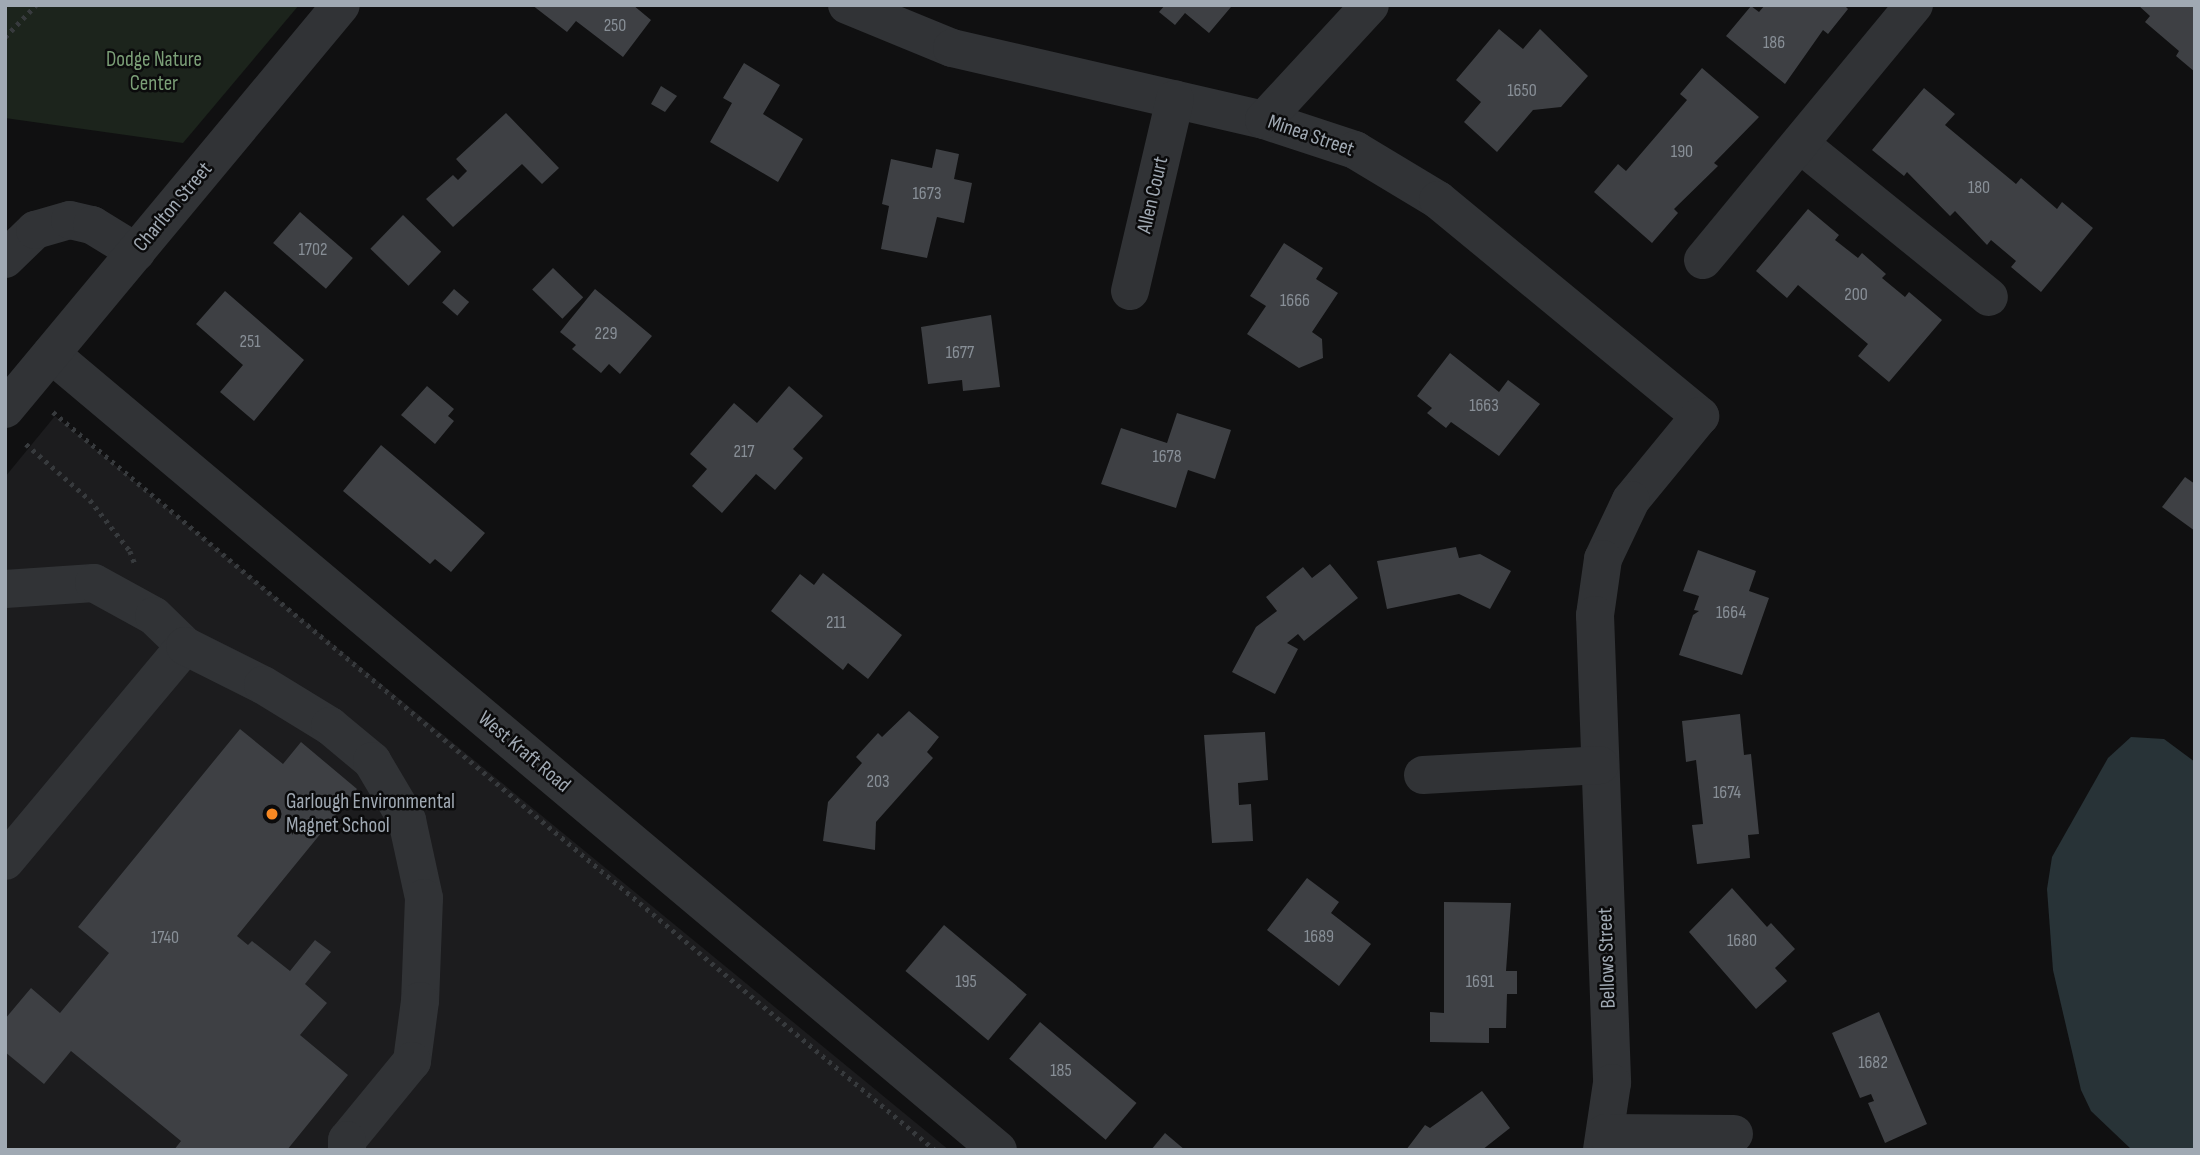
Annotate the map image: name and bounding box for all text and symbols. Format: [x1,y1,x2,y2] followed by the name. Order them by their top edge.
[604,15,626,37] house number: 250
[1763,32,1785,54] house number: 186
[106,47,202,97] park label: Dodge Nature Center
[1507,80,1537,102] house number: 1650
[1265,110,1357,162] street label: Minea Street
[1671,141,1693,163] house number: 190
[1132,154,1174,236] street label: Allen Court
[128,157,218,257] street label: Charlton Street
[1968,177,1990,199] house number: 180
[913,183,941,205] house number: 1673
[299,239,327,261] house number: 1702
[1844,284,1868,306] house number: 200
[1280,290,1310,312] house number: 1666
[595,323,617,345] house number: 229
[240,331,260,353] house number: 251
[946,342,974,364] house number: 1677
[1469,395,1499,417] house number: 1663
[734,441,754,463] house number: 217
[1152,446,1182,468] house number: 1678
[1716,602,1746,624] house number: 1664
[826,612,846,634] house number: 211
[473,706,575,798] street label: West Kraft Road
[867,771,889,793] house number: 203
[1713,782,1741,804] house number: 1674
[286,789,455,839] place label: Garlough Environmental Magnet School
[264,806,280,822] marker: Garlough Environmental Magnet School
[1593,907,1621,1009] street label: Bellows Street
[1304,926,1334,948] house number: 1689
[151,927,179,949] house number: 1740
[1727,930,1757,952] house number: 1680
[955,971,977,993] house number: 195
[1466,971,1494,993] house number: 1691
[1858,1052,1888,1074] house number: 1682
[1050,1060,1072,1082] house number: 185

